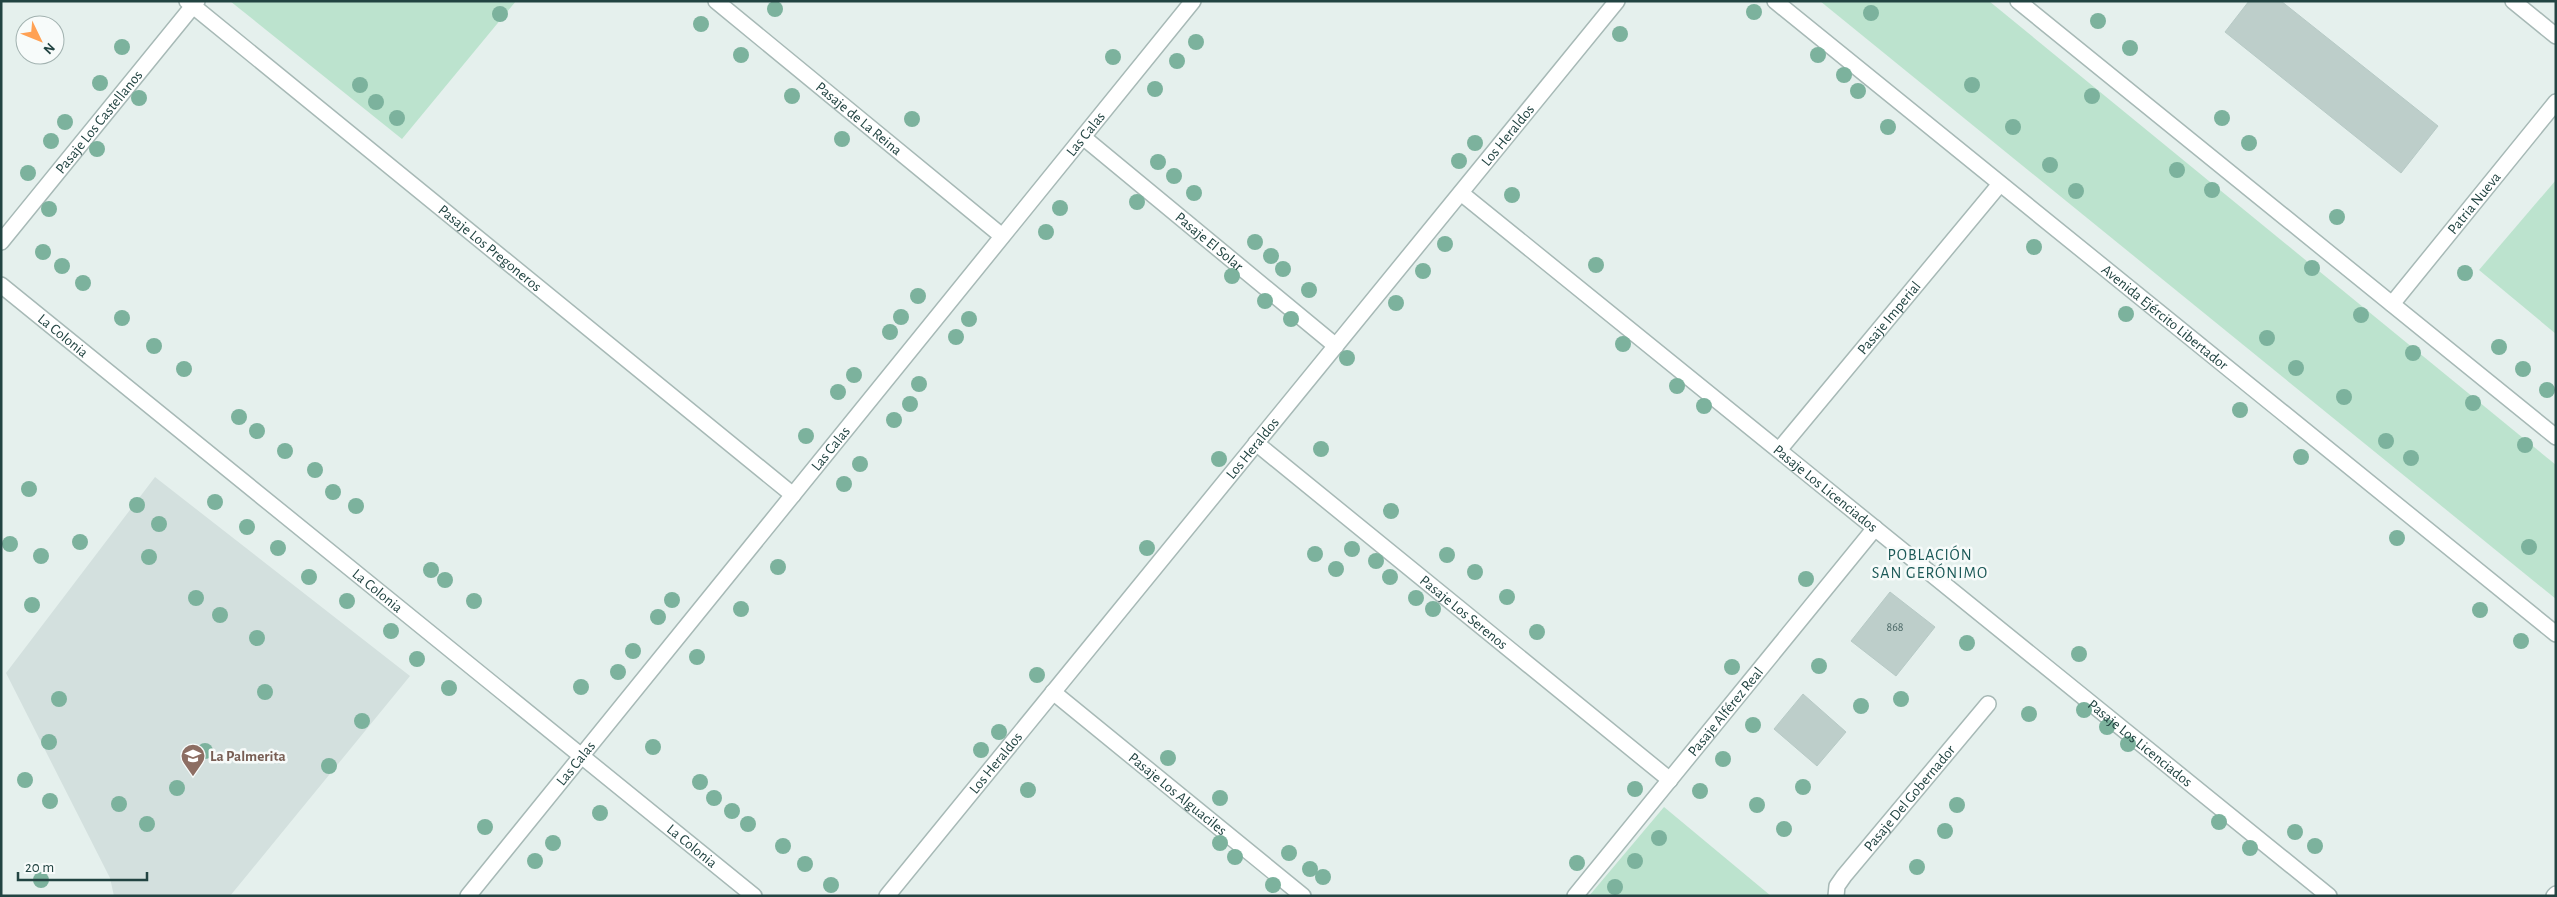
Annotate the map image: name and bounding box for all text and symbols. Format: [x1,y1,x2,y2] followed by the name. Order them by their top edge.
[15,15,65,65] north arrow
[40,40,57,57] text: N
[53,68,146,177] street label: Pasaje Los Castellanos
[813,79,904,158] street label: Pasaje de La Reina
[1479,102,1537,169] street label: Los Heraldos
[1064,109,1108,159] street label: Las Calas
[2445,170,2504,237] street label: Patria Nueva
[435,202,544,295] street label: Pasaje Los Pregoneros
[1172,210,1246,274] street label: Pasaje El Solar
[2099,262,2231,373] street label: Avenida Ejército Libertador
[1855,279,1924,357] street label: Pasaje Imperial
[35,311,91,361] street label: La Colonia
[1223,415,1282,482] street label: Los Heraldos
[809,424,853,474] street label: Las Calas
[1770,442,1880,535] street label: Pasaje Los Licenciados
[1872,545,1988,581] district label: POBLACIÓN SAN GERÓNIMO
[349,566,405,616] street label: La Colonia
[1417,573,1510,652] street label: Pasaje Los Serenos
[1886,621,1904,633] house number: 868
[1685,665,1766,759] street label: Pasaje Alférez Real
[2085,697,2195,790] street label: Pasaje Los Licenciados
[967,729,1025,797] street label: Los Heraldos
[554,738,598,788] street label: Las Calas
[1861,742,1958,854] street label: Pasaje Del Gobernador
[180,743,206,777] school or university icon: La Palmerita
[210,749,286,764] place label: La Palmerita
[1126,750,1229,838] street label: Pasaje Los Alguaciles
[664,821,720,871] street label: La Colonia
[18,850,146,882] scale bar
[25,860,54,875] text: 20 m

